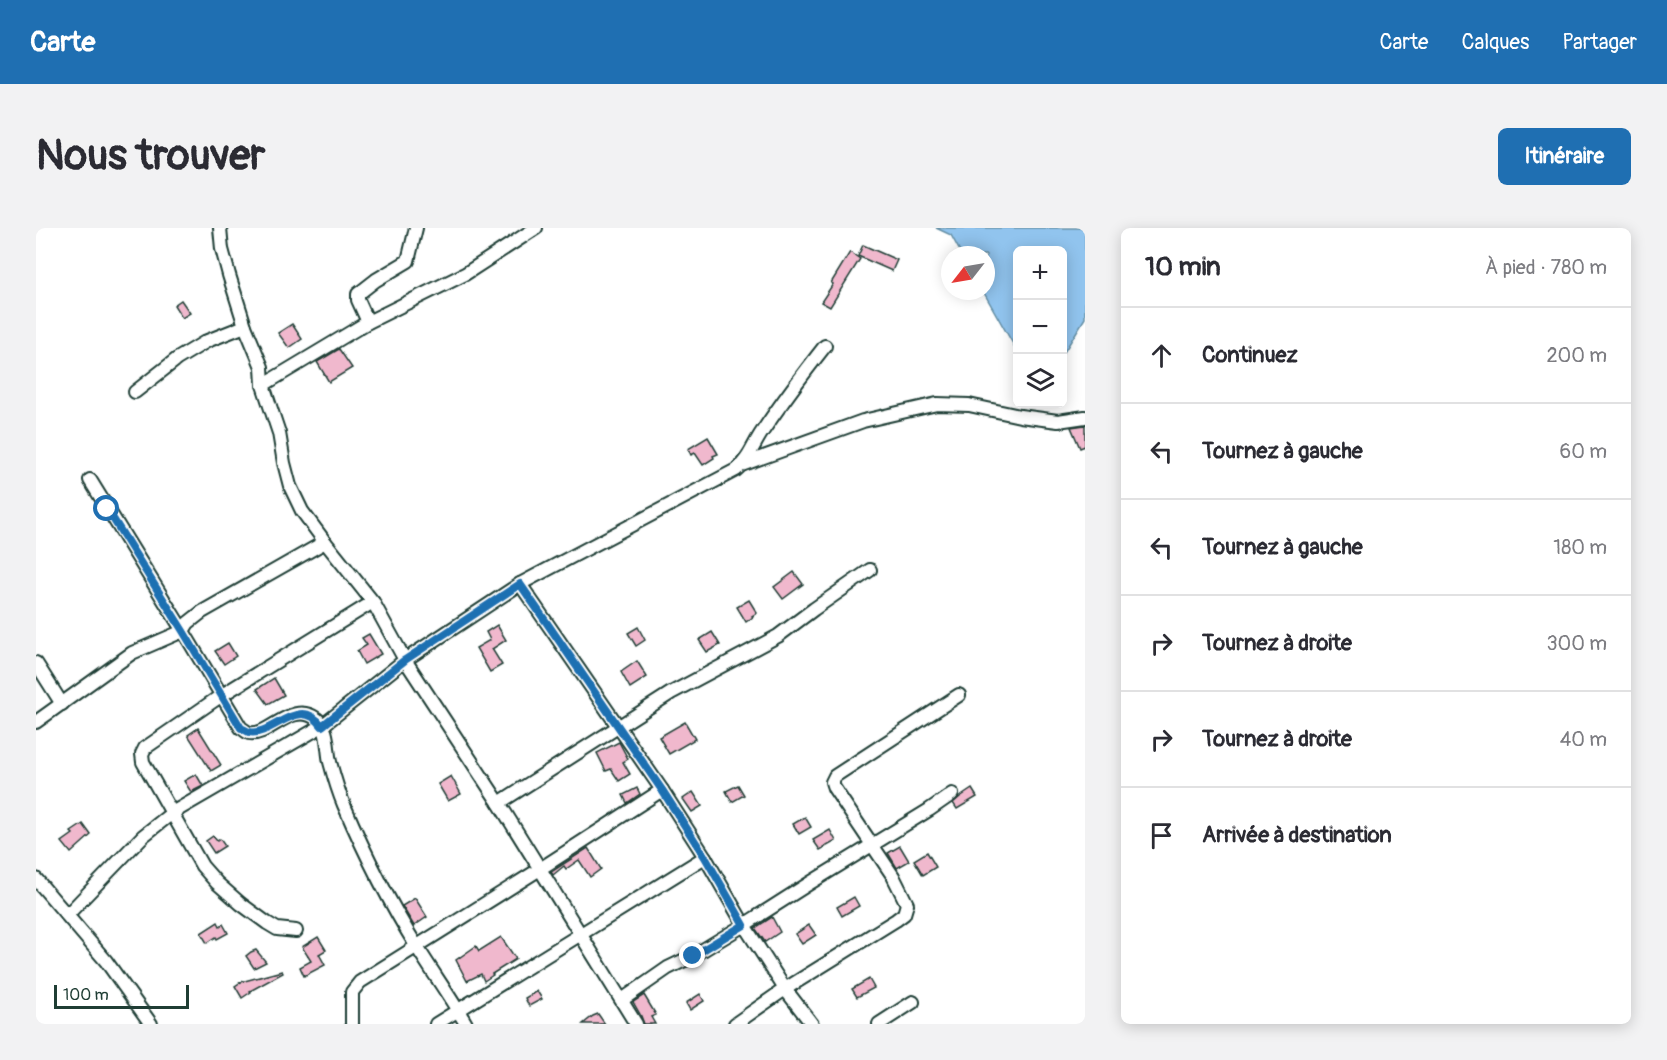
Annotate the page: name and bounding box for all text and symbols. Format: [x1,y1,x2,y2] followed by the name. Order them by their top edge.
[30,25,95,60] text: Carte
[1379,29,1428,56] text: Carte
[1461,29,1529,56] text: Calques
[1562,29,1637,56] text: Partager
[1498,128,1631,185] button: Itinéraire
[36,130,265,182] text: Nous trouver
[941,246,995,300] north arrow
[1013,246,1067,408] map controls
[1013,246,1067,300] button: +
[1145,251,1221,283] text: 10 min
[1485,255,1607,280] text: À pied · 780 m
[1013,300,1067,354] button: −
[1145,339,1178,372] icon: ahead
[1202,341,1298,369] text: Continuez
[1546,343,1607,368] text: 200 m
[1013,354,1067,408] button: layers
[1145,435,1178,468] icon: left
[1202,437,1363,465] text: Tournez à gauche
[1560,439,1607,464] text: 60 m
[93,495,119,521] route start
[1145,531,1178,564] icon: left
[1202,533,1363,561] text: Tournez à gauche
[1553,535,1607,560] text: 180 m
[1145,627,1178,660] icon: right
[1202,629,1352,657] text: Tournez à droite
[1546,631,1607,656] text: 300 m
[1145,723,1178,756] icon: right
[1202,725,1352,753] text: Tournez à droite
[1560,727,1607,752] text: 40 m
[1145,819,1178,852] icon: arrive
[1202,821,1392,849] text: Arrivée à destination
[679,942,705,968] route end
[54,982,189,1010] scale bar
[63,985,109,1005] text: 100 m

